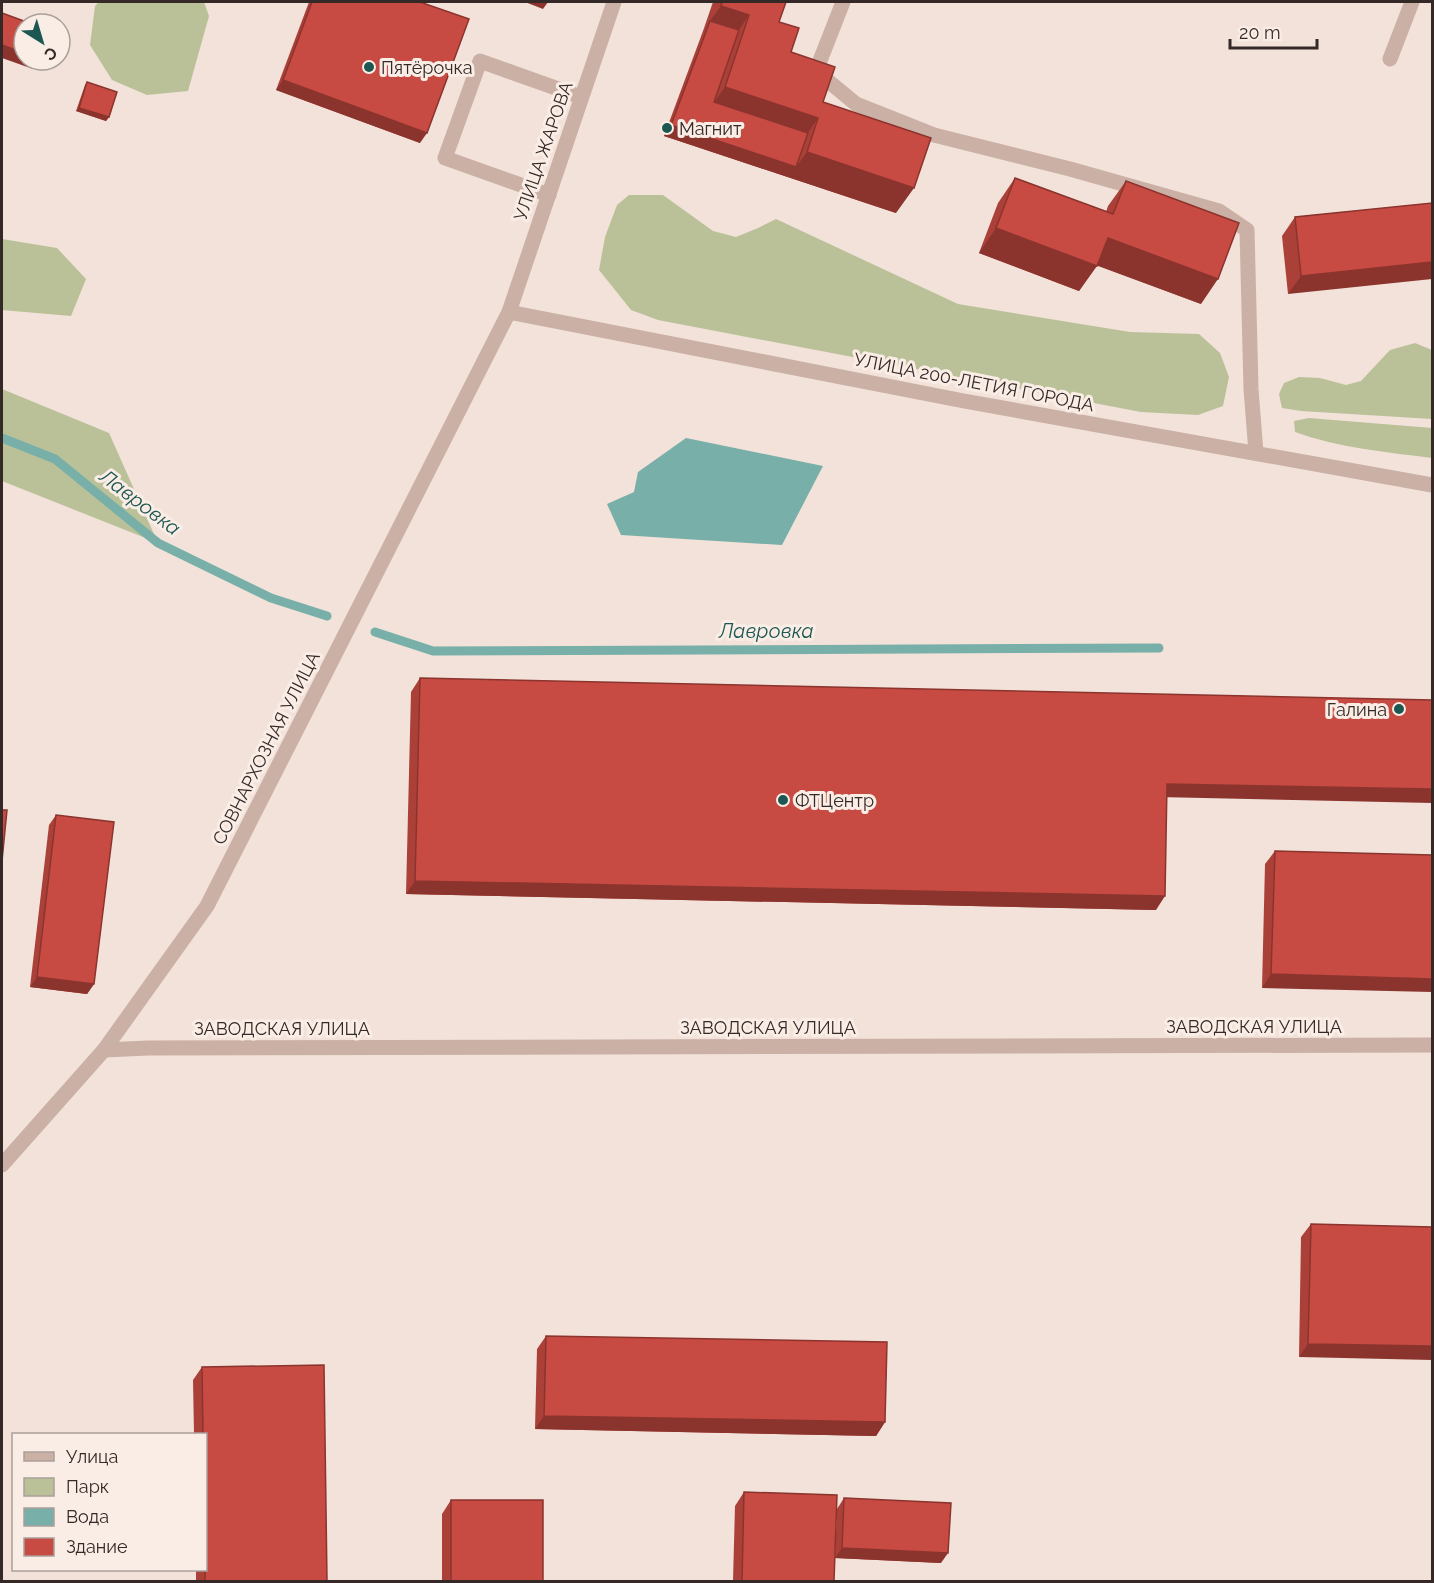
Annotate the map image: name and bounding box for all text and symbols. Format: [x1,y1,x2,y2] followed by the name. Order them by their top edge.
[12,12,72,72] north arrow
[1230,12,1317,50] scale bar
[1239,22,1281,43] text: 20 m
[41,43,61,64] text: С
[381,57,473,78] place label: Пятёрочка
[362,60,376,74] marker: Пятёрочка
[509,79,577,223] street label: УЛИЦА ЖАРОВА
[679,118,742,139] place label: Магнит
[660,121,674,135] marker: Магнит
[852,348,1096,416] street label: УЛИЦА 200-ЛЕТИЯ ГОРОДА
[94,463,185,540] water label: Лавровка
[717,619,814,643] water label: Лавровка
[208,648,324,848] street label: СОВНАРХОЗНАЯ УЛИЦА
[1327,699,1387,720] place label: Галина
[1392,702,1406,716] marker: Галина
[795,790,874,811] place label: ФТЦентр
[776,793,790,807] marker: ФТЦентр
[1166,1016,1342,1037] street label: ЗАВОДСКАЯ УЛИЦА
[680,1017,856,1038] street label: ЗАВОДСКАЯ УЛИЦА
[194,1018,370,1039] street label: ЗАВОДСКАЯ УЛИЦА
[12,1433,207,1571] legend
[66,1446,118,1467] text: Улица
[66,1476,109,1497] text: Парк
[66,1506,109,1527] text: Вода
[66,1536,128,1557] text: Здание

